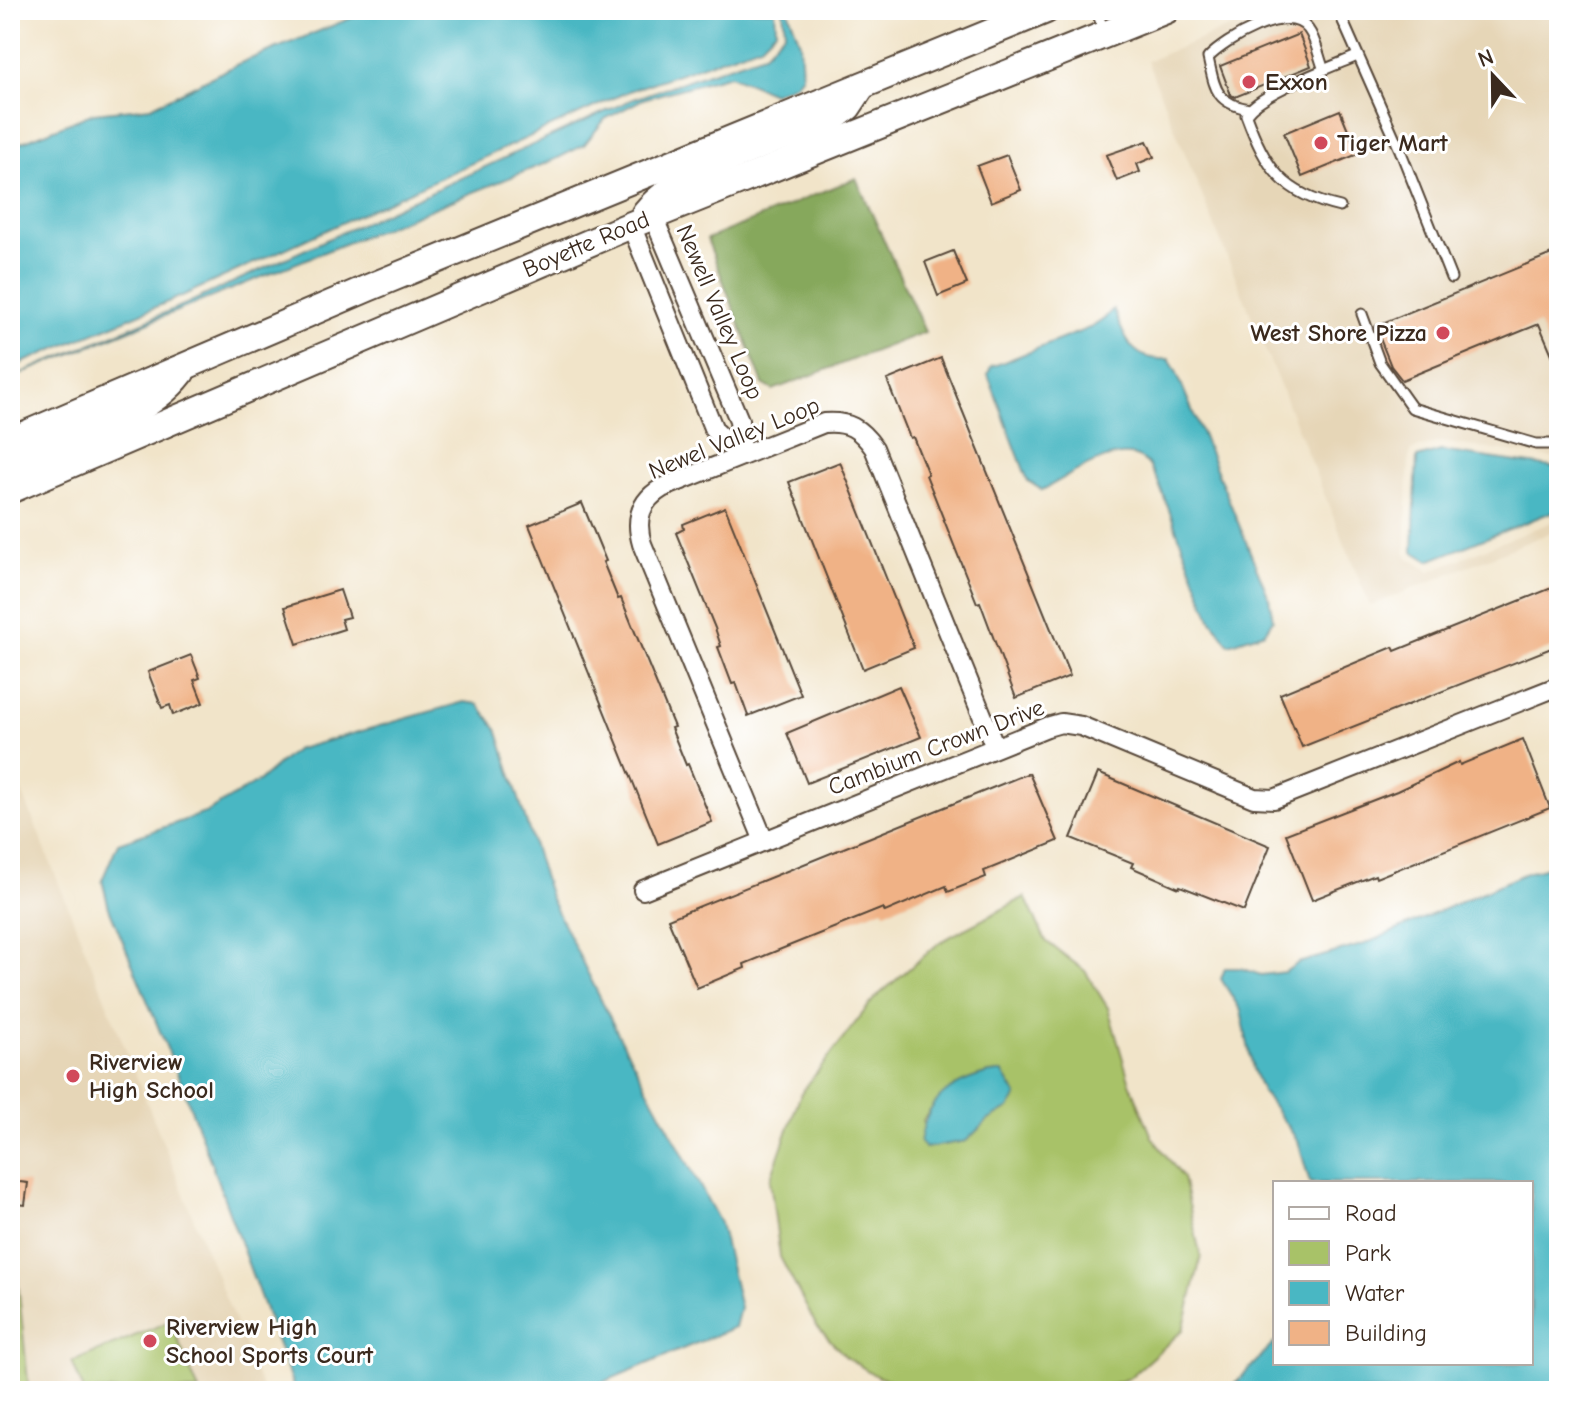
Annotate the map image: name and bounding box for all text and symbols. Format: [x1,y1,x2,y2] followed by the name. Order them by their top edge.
[1453,36,1533,116] north arrow
[1474,44,1497,73] text: N
[1265,68,1328,96] place label: Exxon
[1240,73,1258,91] marker: Exxon
[1337,129,1449,157] place label: Tiger Mart
[1312,134,1330,152] marker: Tiger Mart
[519,205,653,283] street label: Boyette Road
[671,220,769,404] street label: Newell Valley Loop
[1251,319,1427,347] place label: West Shore Pizza
[1434,324,1452,342] marker: West Shore Pizza
[644,391,824,485] street label: Newel Valley Loop
[824,693,1048,801] street label: Cambium Crown Drive
[89,1048,214,1104] place label: Riverview High School
[64,1067,82,1085] marker: Riverview High School
[1273,1181,1533,1365] legend
[1345,1199,1397,1227] text: Road
[1345,1239,1391,1267] text: Park
[1345,1279,1405,1307] text: Water
[166,1313,374,1369] place label: Riverview High School Sports Court
[1345,1319,1427,1347] text: Building
[141,1332,159,1350] marker: Riverview High School Sports Court

